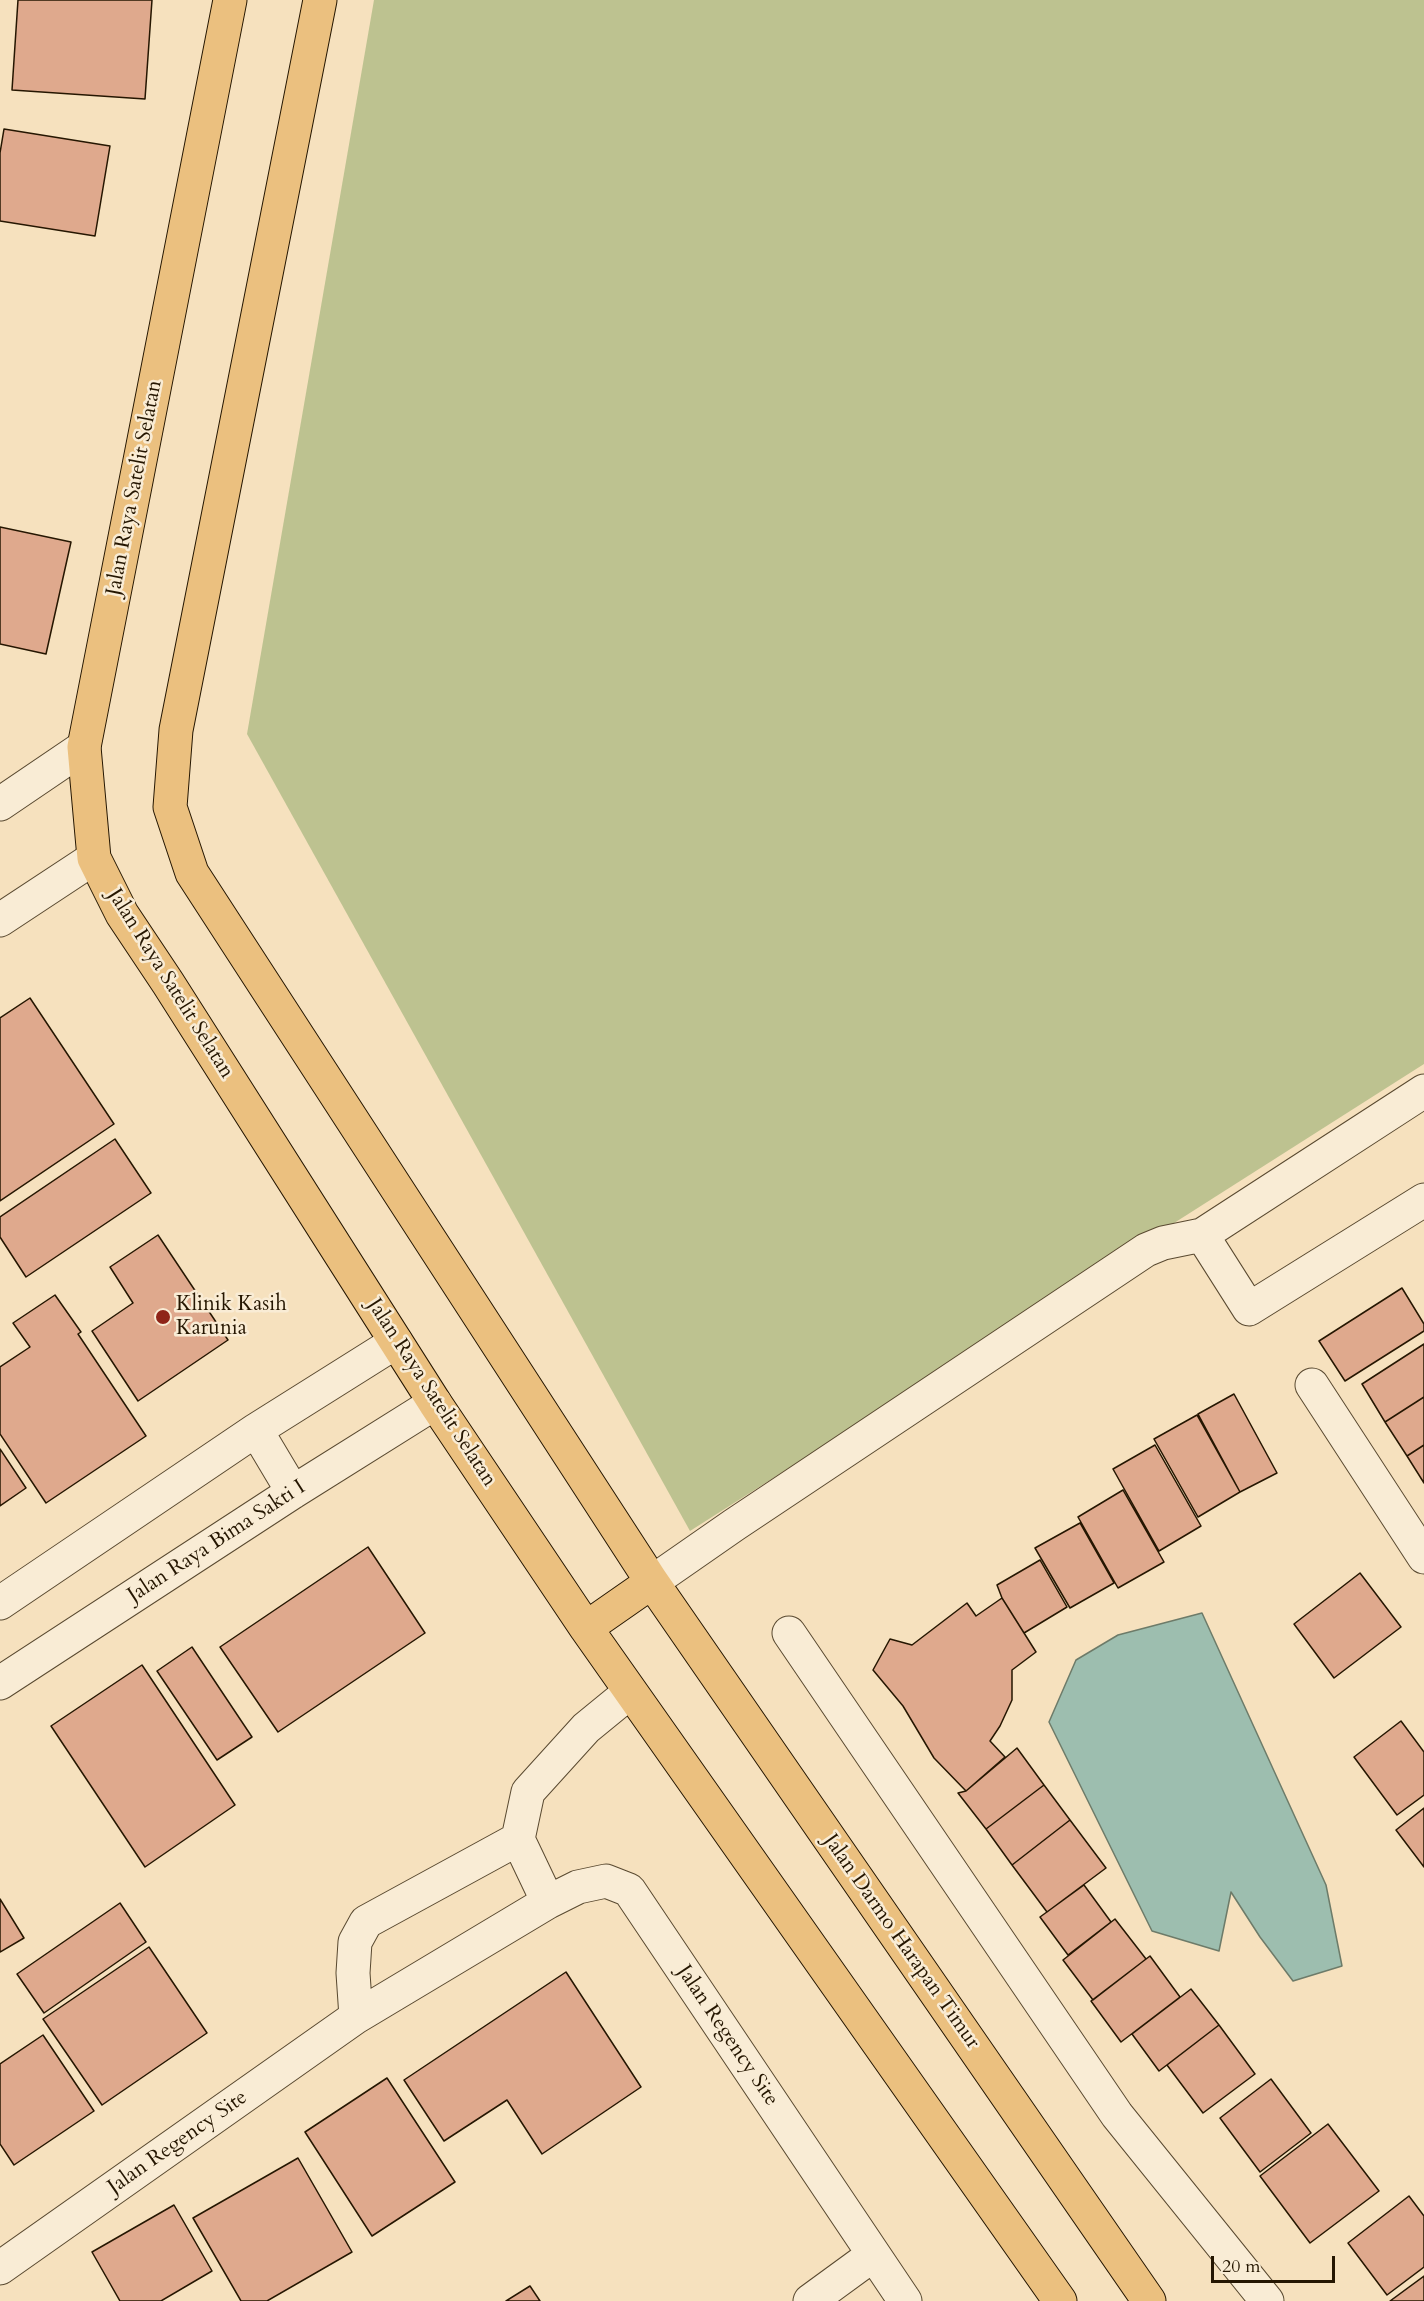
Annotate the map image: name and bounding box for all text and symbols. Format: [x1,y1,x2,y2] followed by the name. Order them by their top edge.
[102,378,168,598] street label: Jalan Raya Satelit Selatan
[101,884,239,1084] street label: Jalan Raya Satelit Selatan
[176,1292,287,1342] place label: Klinik Kasih Karunia
[361,1294,501,1492] street label: Jalan Raya Satelit Selatan
[154,1308,172,1326] marker: Klinik Kasih Karunia
[124,1475,310,1609] street label: Jalan Raya Bima Sakti I
[817,1830,985,2054] street label: Jalan Darmo Harapan Timur
[671,1961,783,2111] street label: Jalan Regency Site
[103,2086,253,2200] street label: Jalan Regency Site
[1214,2244,1338,2282] scale bar
[1222,2254,1261,2279] text: 20 m

